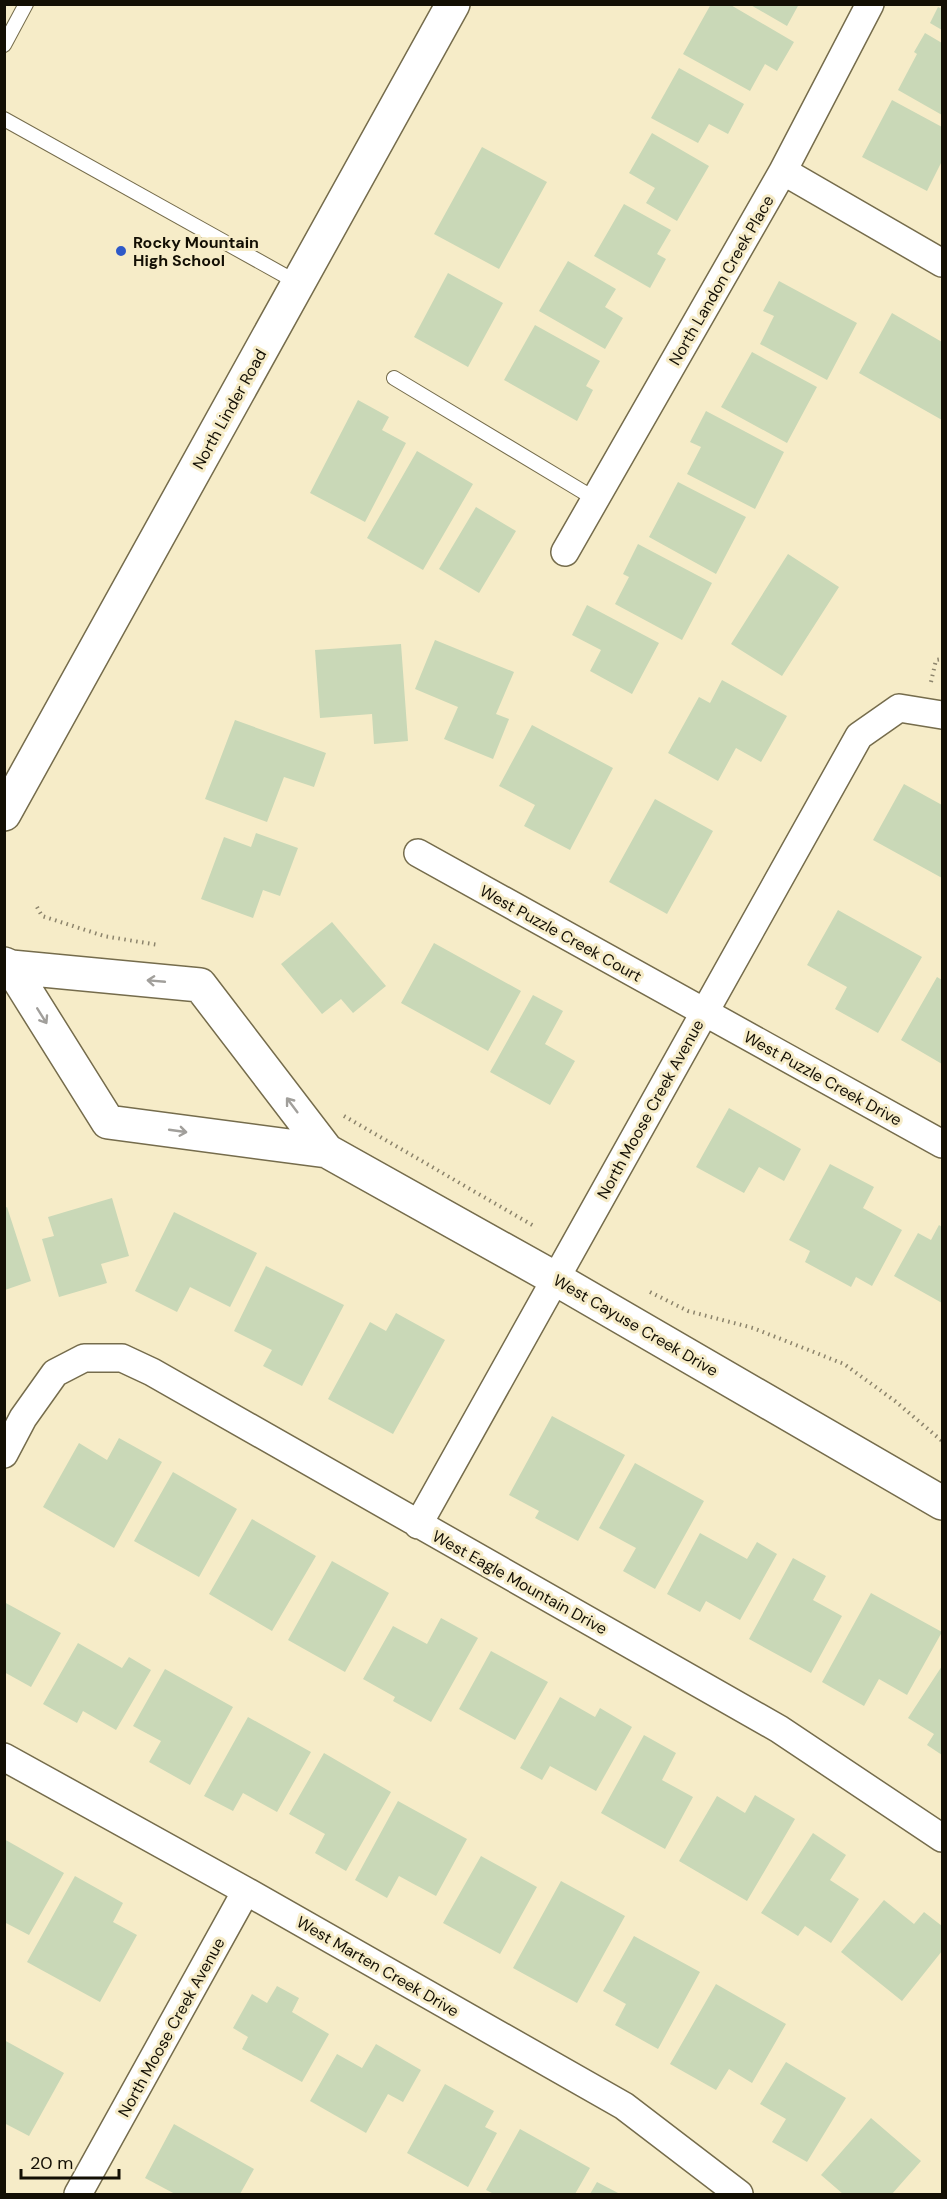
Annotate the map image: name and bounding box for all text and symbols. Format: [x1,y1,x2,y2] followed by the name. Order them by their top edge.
[664,191,779,369] street label: North Landon Creek Place
[133,232,259,271] place label: Rocky Mountain High School
[114,244,128,258] marker: Rocky Mountain High School
[188,345,271,473] street label: North Linder Road
[476,880,645,987] street label: West Puzzle Creek Court
[147,975,166,986] one-way arrow
[35,1008,48,1025] one-way arrow
[592,1016,709,1203] street label: North Moose Creek Avenue
[740,1026,905,1131] street label: West Puzzle Creek Drive
[285,1097,298,1113] one-way arrow
[167,1126,187,1137] one-way arrow
[550,1270,722,1381] street label: West Cayuse Creek Drive
[429,1526,611,1639] street label: West Eagle Mountain Drive
[293,1911,463,2022] street label: West Marten Creek Drive
[113,1934,230,2121] street label: North Moose Creek Avenue
[21,2142,118,2180] scale bar
[30,2151,73,2175] text: 20 m

